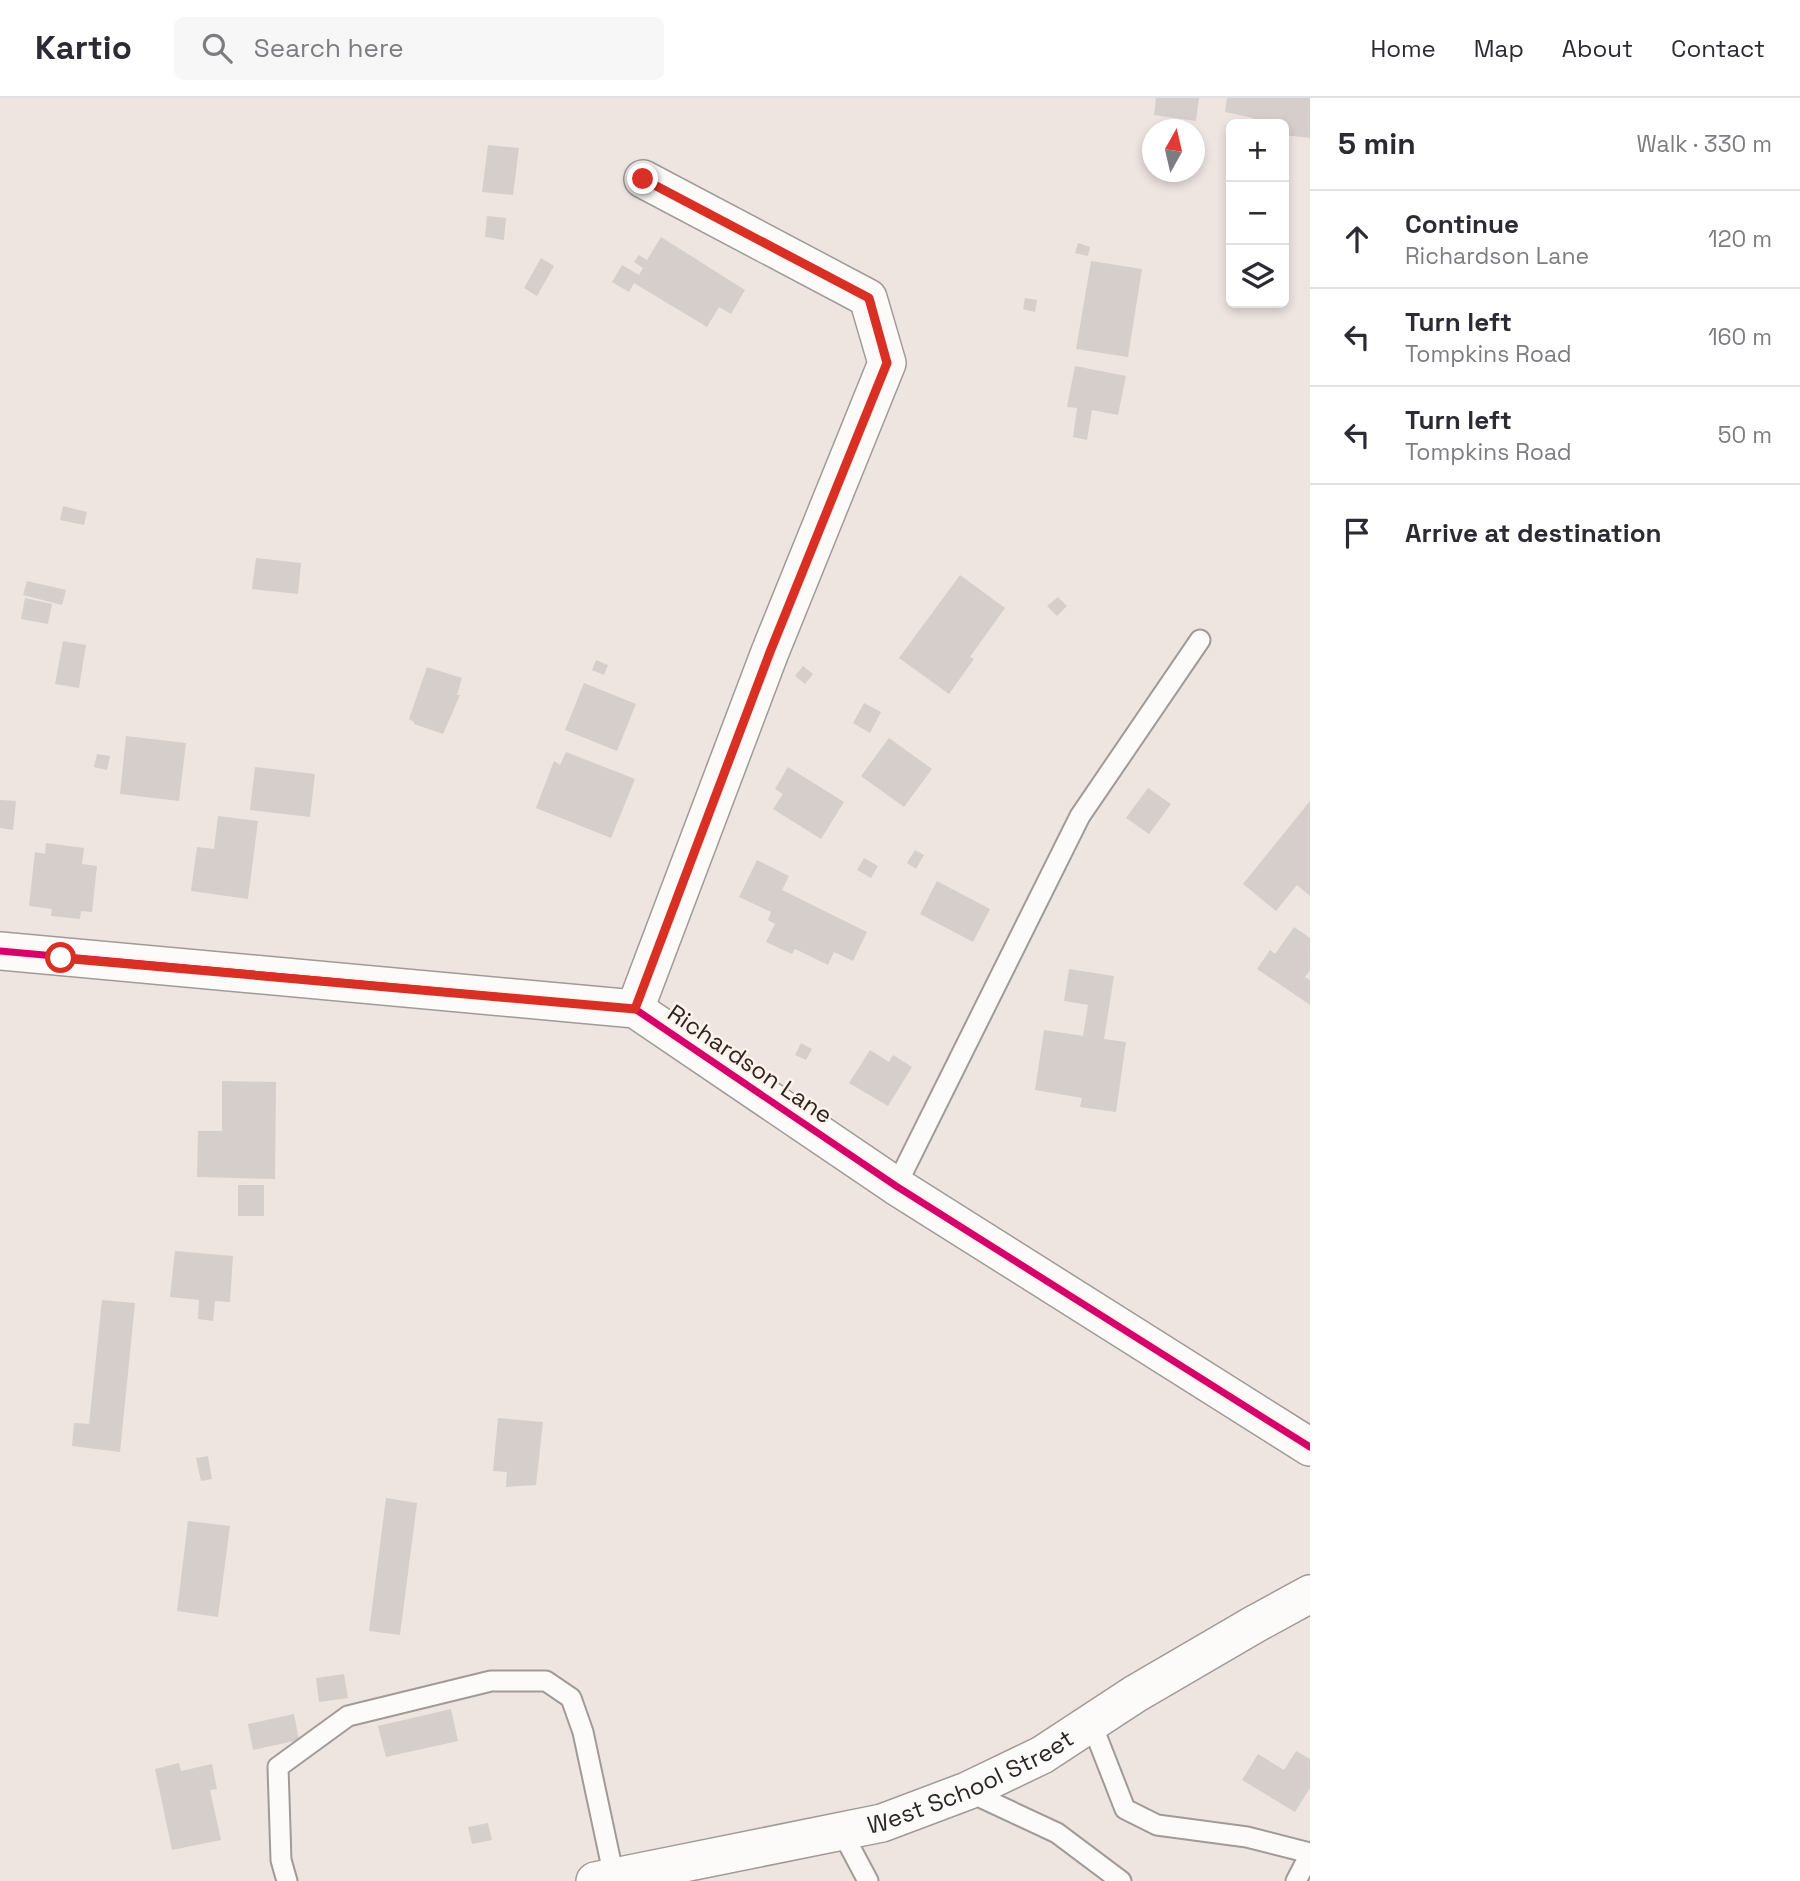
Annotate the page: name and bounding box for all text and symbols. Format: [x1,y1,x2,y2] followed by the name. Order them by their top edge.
[174,17,664,80] search box
[35,27,132,69] text: Kartio
[198,29,236,67] icon: search
[254,31,404,65] text: Search here
[1370,33,1436,64] text: Home
[1474,33,1524,64] text: Map
[1562,33,1633,64] text: About
[1671,33,1765,64] text: Contact
[1142,119,1205,182] north arrow
[1226,119,1289,308] map controls
[1226,119,1289,182] button: +
[1338,124,1416,163] text: 5 min
[1637,129,1772,159] text: Walk · 330 m
[627,163,658,194] route end
[1226,182,1289,245] button: −
[1405,207,1519,241] text: Continue
[1338,220,1376,258] icon: ahead
[1708,224,1772,254] text: 120 m
[1405,241,1589,271] text: Richardson Lane
[1226,245,1289,308] button: layers
[1405,305,1512,339] text: Turn left
[1338,318,1376,356] icon: left
[1708,322,1772,352] text: 160 m
[1405,339,1572,369] text: Tompkins Road
[1405,403,1512,437] text: Turn left
[1338,416,1376,454] icon: left
[1718,420,1772,450] text: 50 m
[1405,437,1572,467] text: Tompkins Road
[1338,514,1376,552] icon: arrive
[1405,516,1662,550] text: Arrive at destination
[45,942,76,973] route start
[662,997,839,1130] street label: Richardson Lane
[865,1722,1079,1841] street label: West School Street

